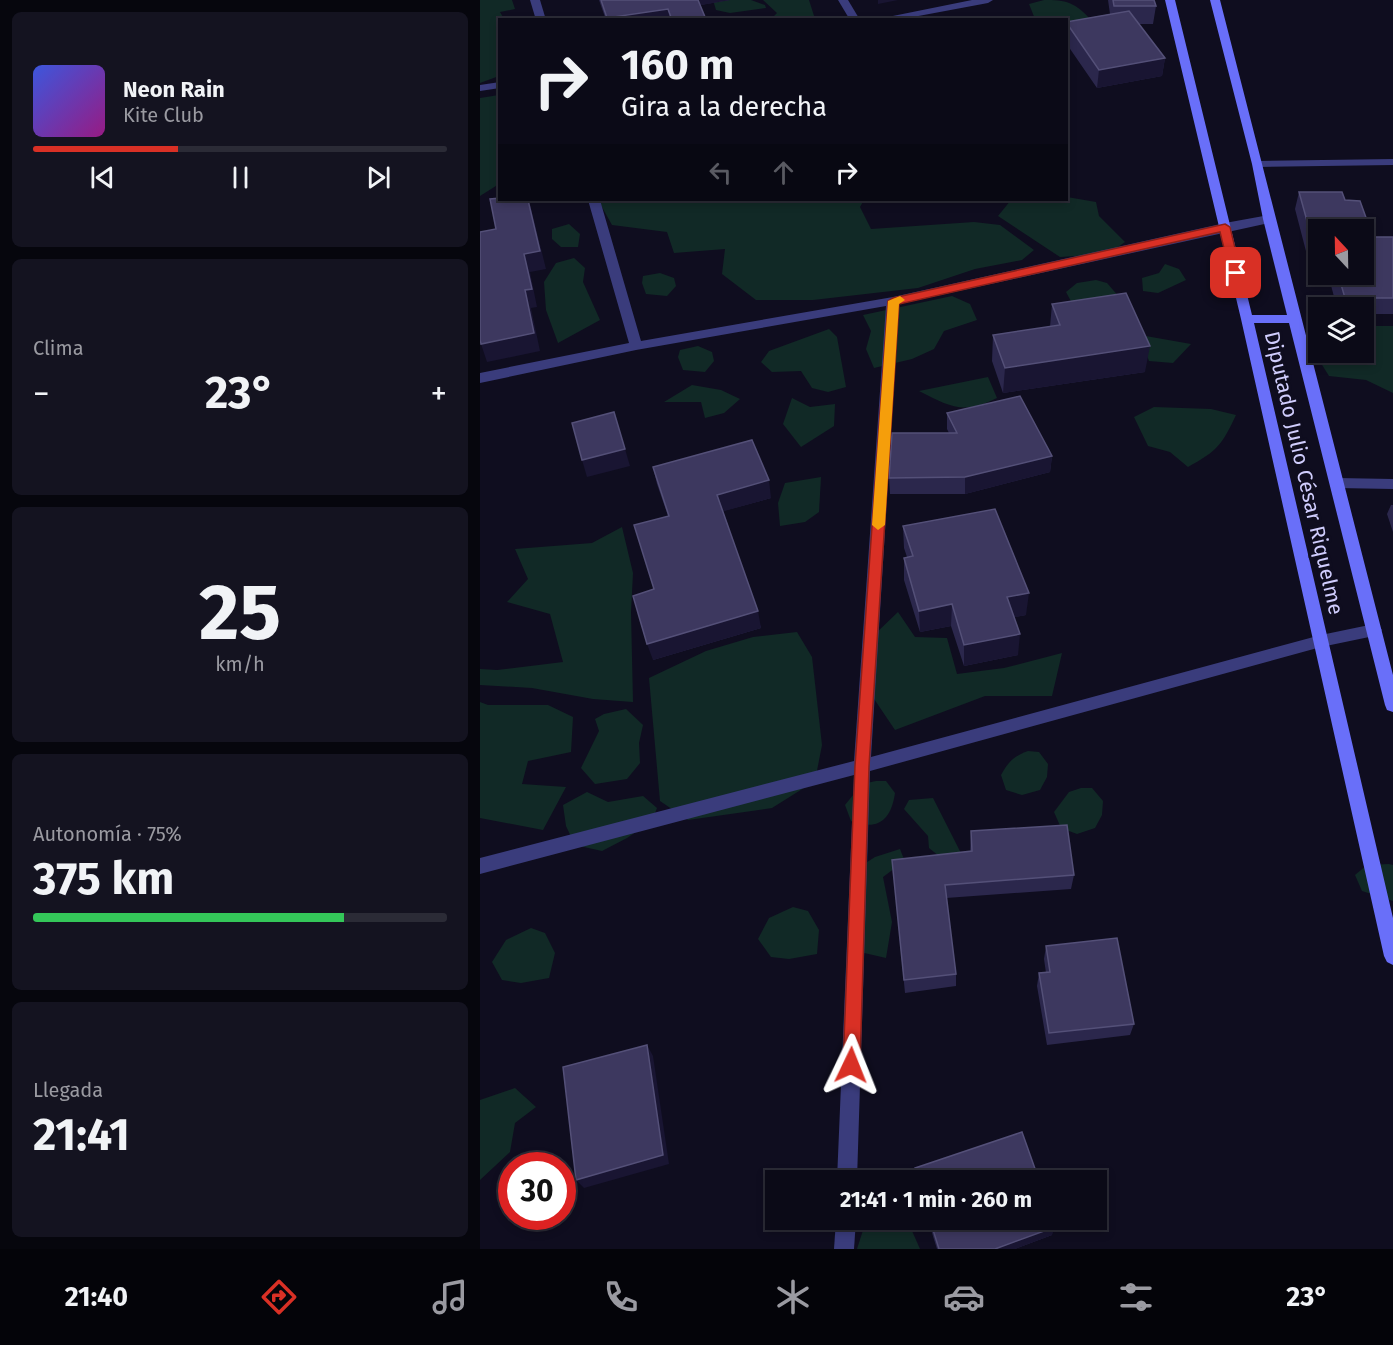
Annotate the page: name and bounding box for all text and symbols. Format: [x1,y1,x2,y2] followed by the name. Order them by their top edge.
[621,40,734,90] text: 160 m
[522,42,600,120] icon: right
[123,76,225,103] text: Neon Rain
[621,91,827,123] text: Gira a la derecha
[123,103,204,127] text: Kite Club
[704,156,737,189] icon: left
[767,156,800,189] icon: ahead
[830,156,863,189] icon: right
[86,161,119,194] icon: previous
[224,161,257,194] icon: pause
[362,161,395,194] icon: next
[1308,219,1374,285] north arrow
[1308,219,1374,363] map controls
[1210,247,1261,298] pin
[1219,256,1252,289] icon: arrive
[1308,297,1374,363] button: layers
[1259,329,1349,617] street label: Diputado Julio César Riquelme
[33,336,84,360] text: Clima
[205,366,275,420] text: 23°
[33,374,50,414] text: −
[431,374,447,414] text: +
[199,566,281,660] text: 25
[215,652,265,676] text: km/h
[33,822,182,846] text: Autonomía · 75%
[33,852,174,906] text: 375 km
[819,1033,883,1097] position arrow
[33,1078,103,1102] text: Llegada
[33,1108,130,1162] text: 21:41
[498,1152,576,1230] speed limit sign: 30
[840,1186,1032,1213] text: 21:41 · 1 min · 260 m
[258,1276,300,1318] icon: directions
[429,1276,471,1318] icon: music
[600,1276,642,1318] icon: phone
[772,1276,814,1318] icon: climate
[943,1276,985,1318] icon: car
[1115,1276,1157,1318] icon: filters
[65,1281,128,1313] text: 21:40
[1286,1281,1328,1313] text: 23°

